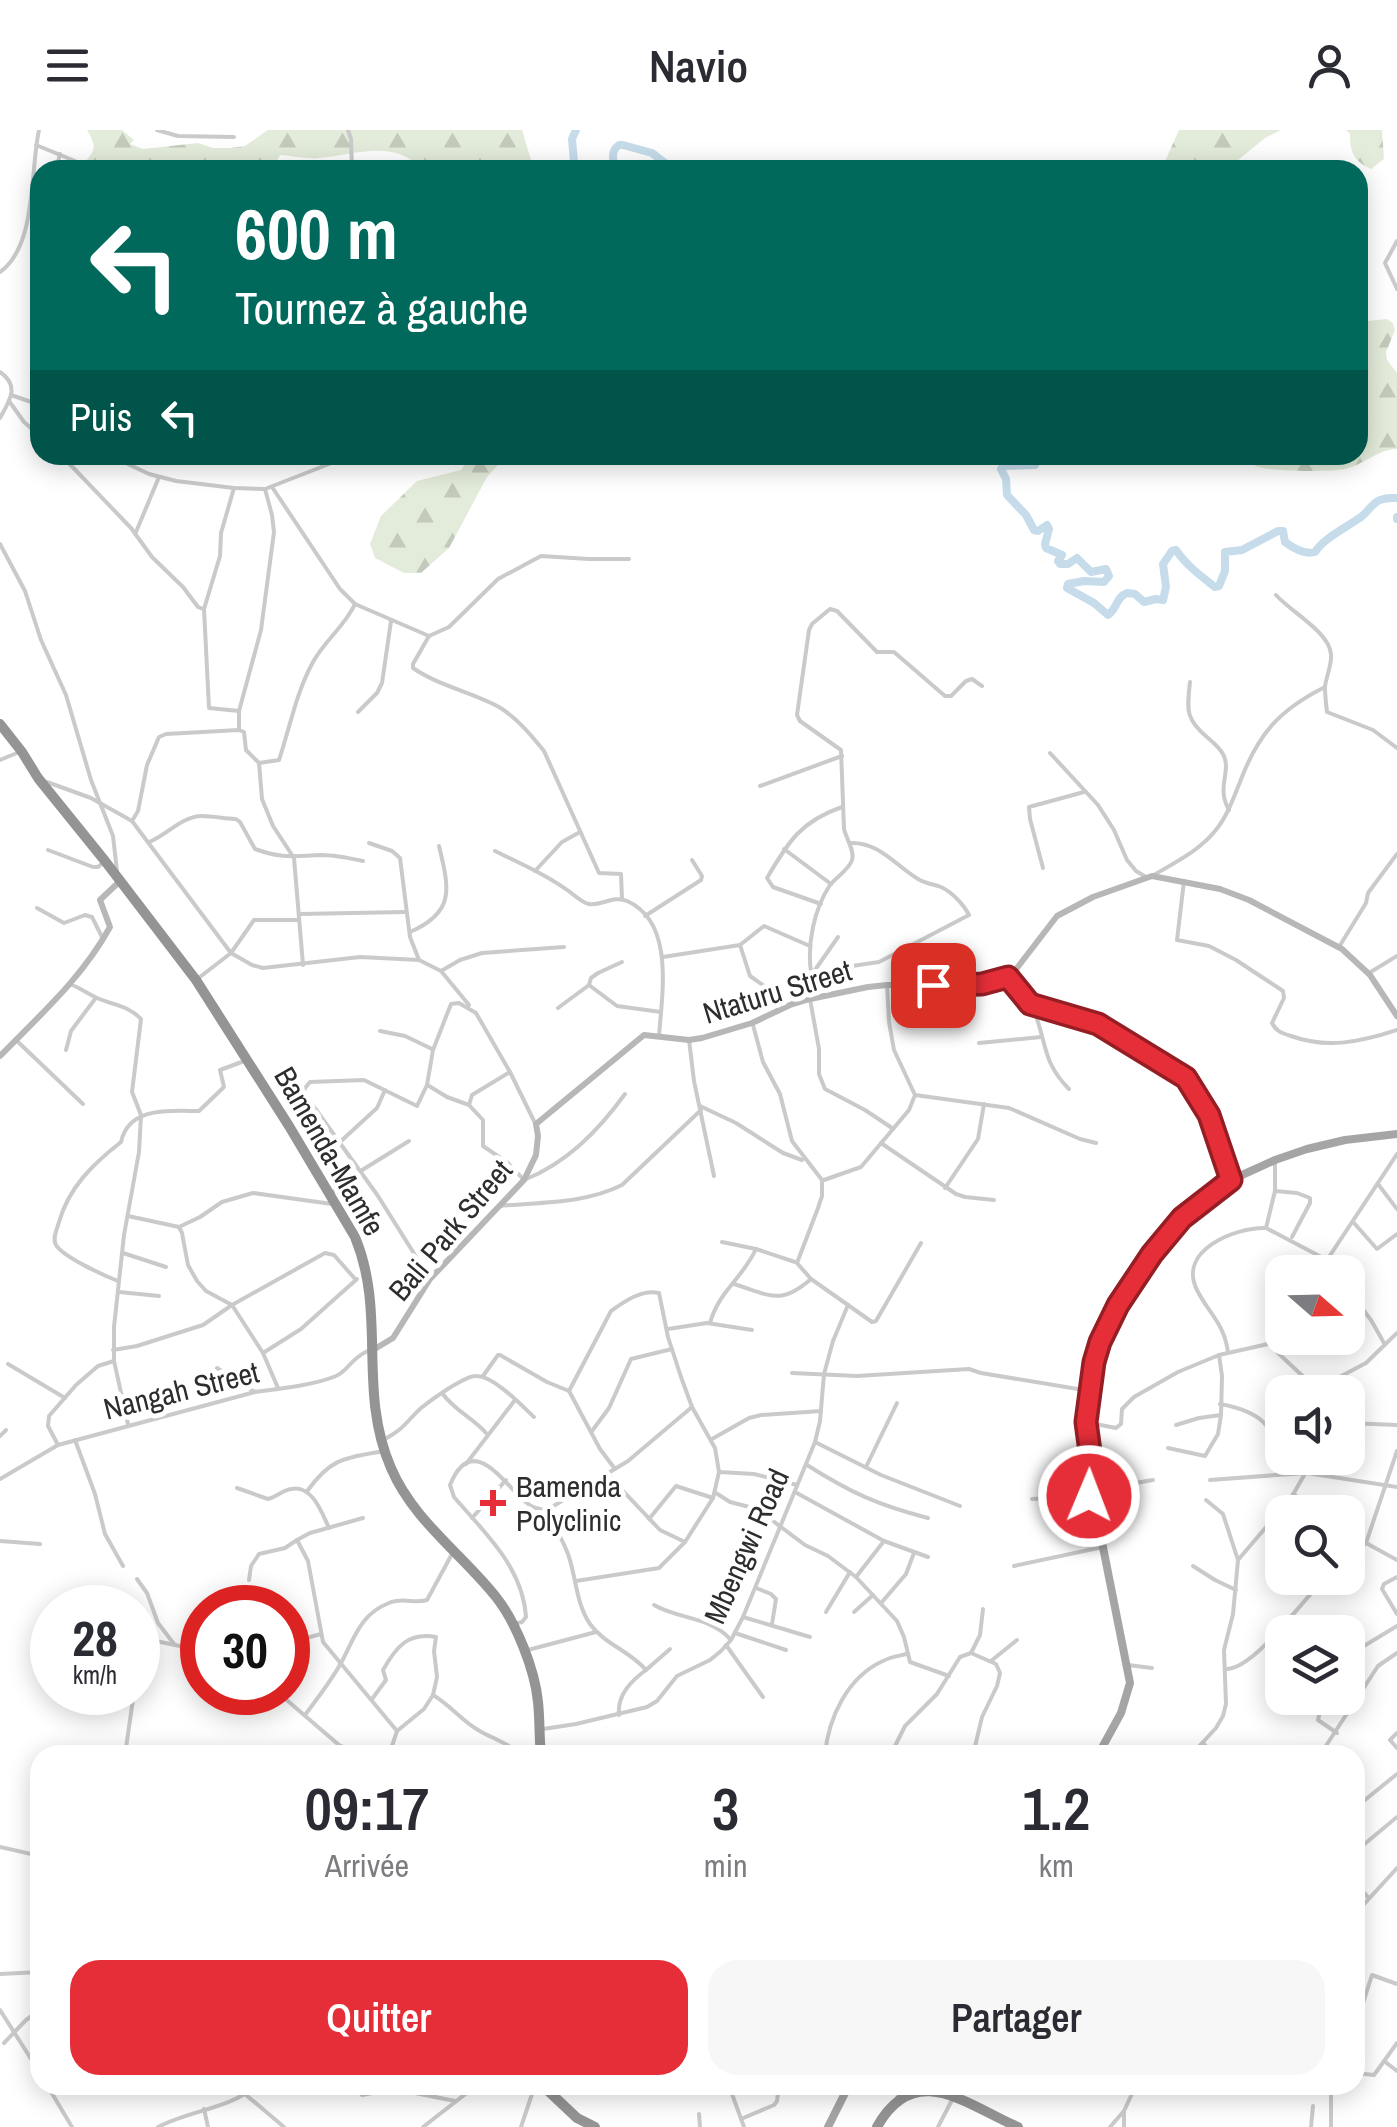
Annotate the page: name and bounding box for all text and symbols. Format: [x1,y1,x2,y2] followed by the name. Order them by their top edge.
[649,35,748,96] text: Navio
[40,38,95,93] icon: menu
[1302,38,1357,93] icon: person
[235,187,398,281] text: 600 m
[70,200,200,330] icon: left
[235,277,528,338] text: Tournez à gauche
[152,390,207,445] icon: left
[70,392,132,443] text: Puis
[891,943,976,1028] pin
[698,949,856,1033] street label: Ntaturu Street
[906,958,961,1013] icon: arrive
[266,1059,394,1243] street label: Bamenda-Mamfe
[379,1151,521,1309] street label: Bali Park Street
[1265,1255,1365,1355] north arrow
[1265,1255,1365,1715] map controls
[99,1351,263,1429] street label: Nangah Street
[1265,1375,1365,1475] button: sound
[1037,1444,1141,1548] position arrow
[694,1462,798,1630] street label: Mbengwi Road
[516,1466,622,1540] place label: Bamenda Polyclinic
[480,1490,506,1516] marker: Bamenda Polyclinic
[1265,1495,1365,1595] button: search
[180,1585,310,1715] speed limit sign: 30
[72,1604,118,1672] text: 28
[1265,1615,1365,1715] button: layers
[73,1658,117,1692] text: km/h
[304,1768,429,1849] text: 09:17
[712,1768,739,1849] text: 3
[1022,1768,1090,1849] text: 1.2
[325,1844,409,1887] text: Arrivée
[704,1844,748,1887] text: min
[1039,1844,1074,1887] text: km
[70,1960,688,2075] button: Quitter
[708,1960,1325,2075] button: Partager

